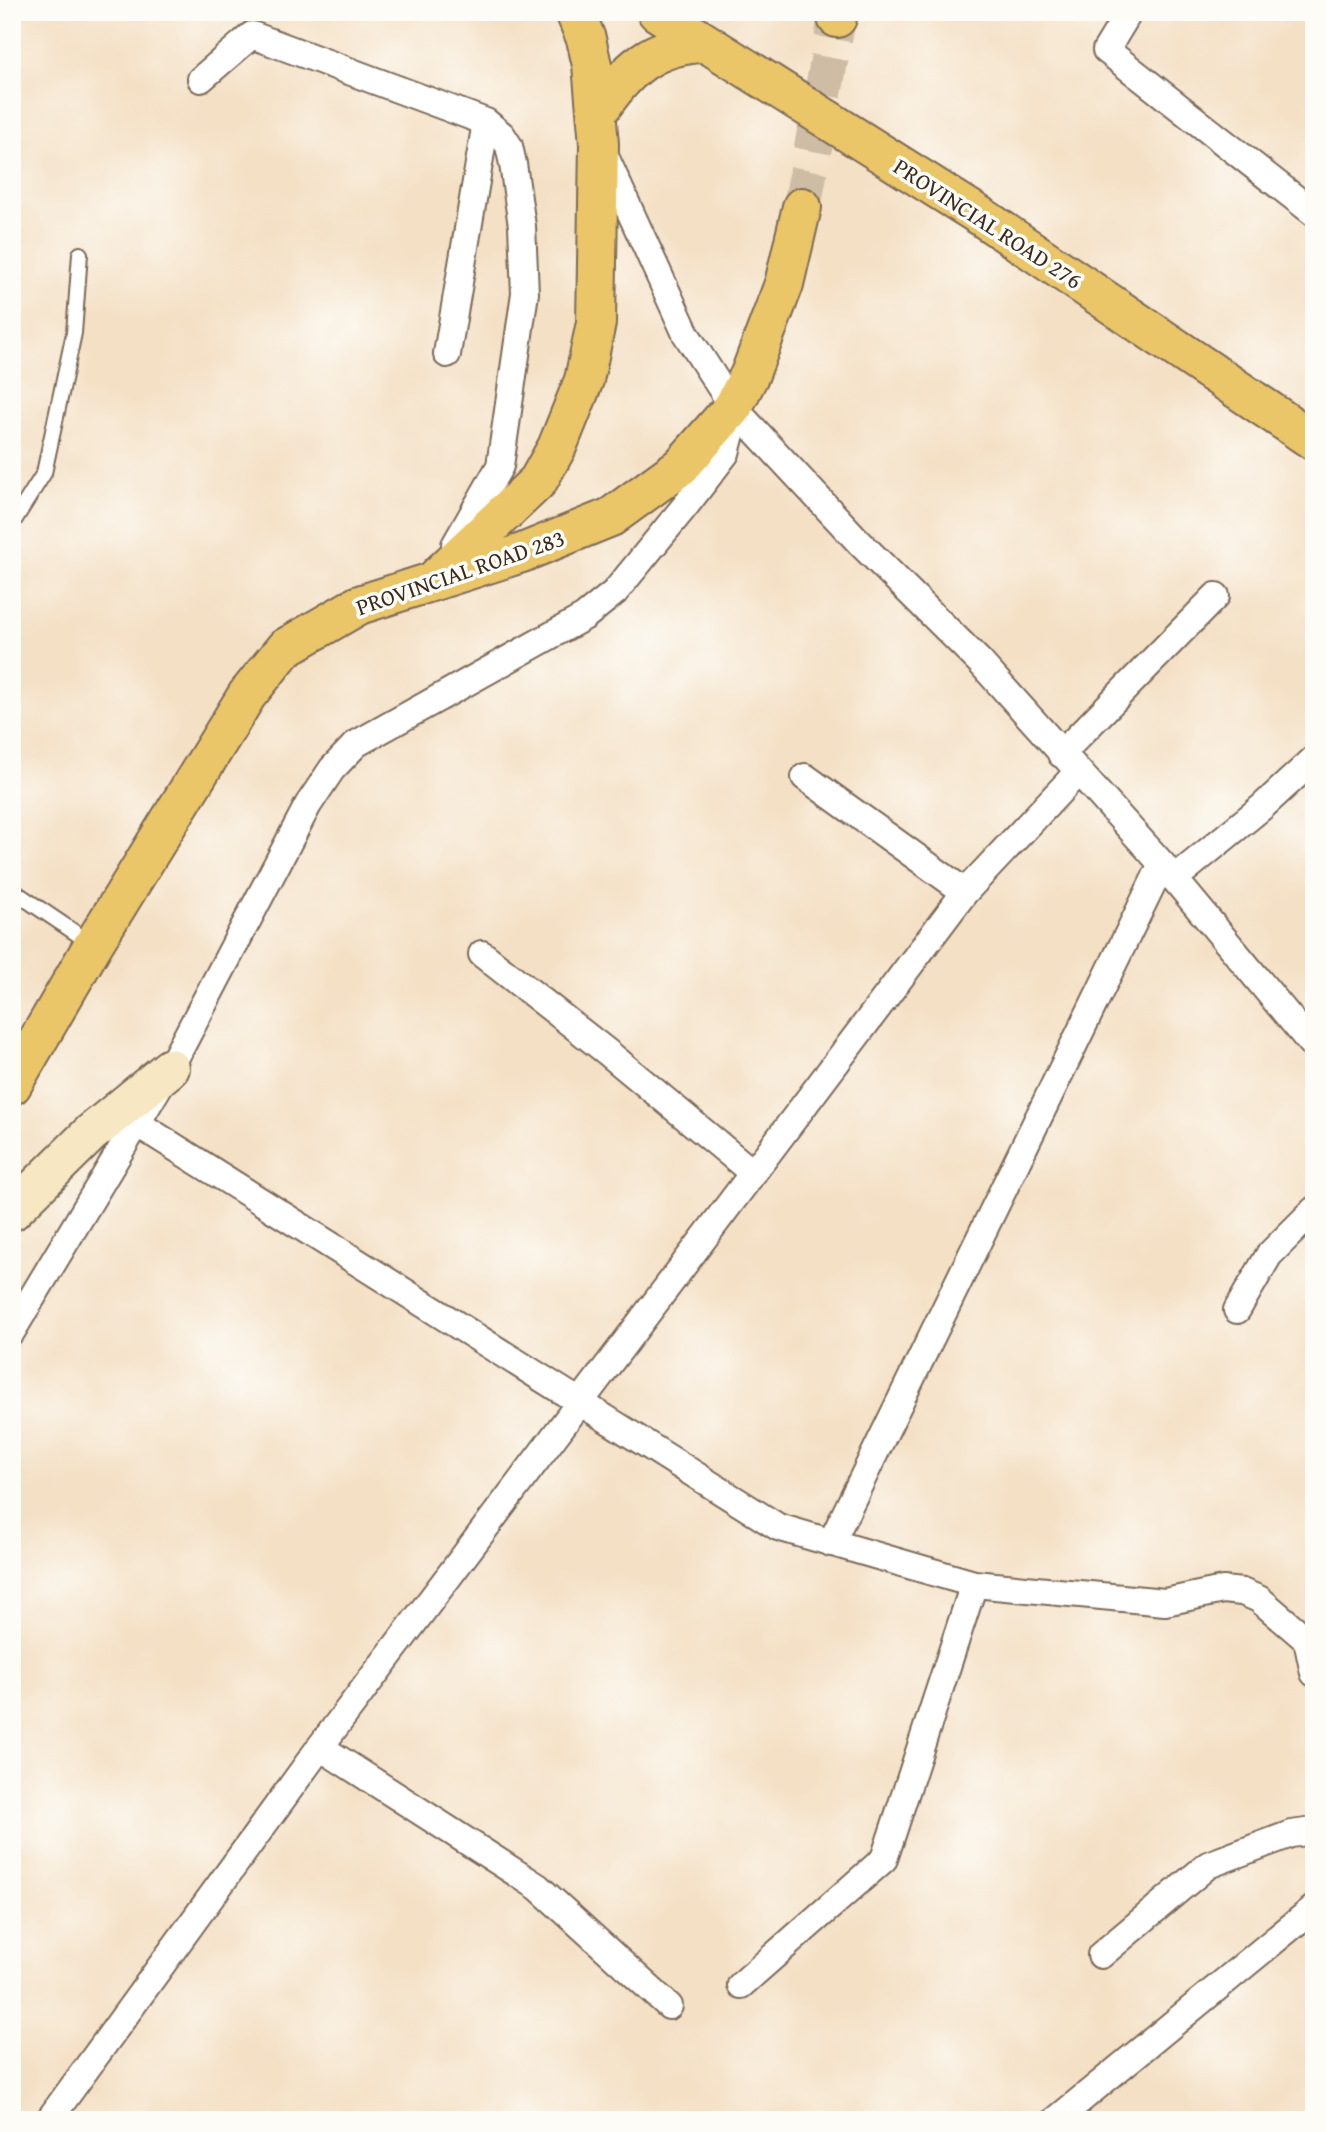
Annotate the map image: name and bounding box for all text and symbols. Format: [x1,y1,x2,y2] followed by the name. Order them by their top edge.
[887,150,1089,296] street label: PROVINCIAL ROAD 276
[351,521,569,623] street label: PROVINCIAL ROAD 283

